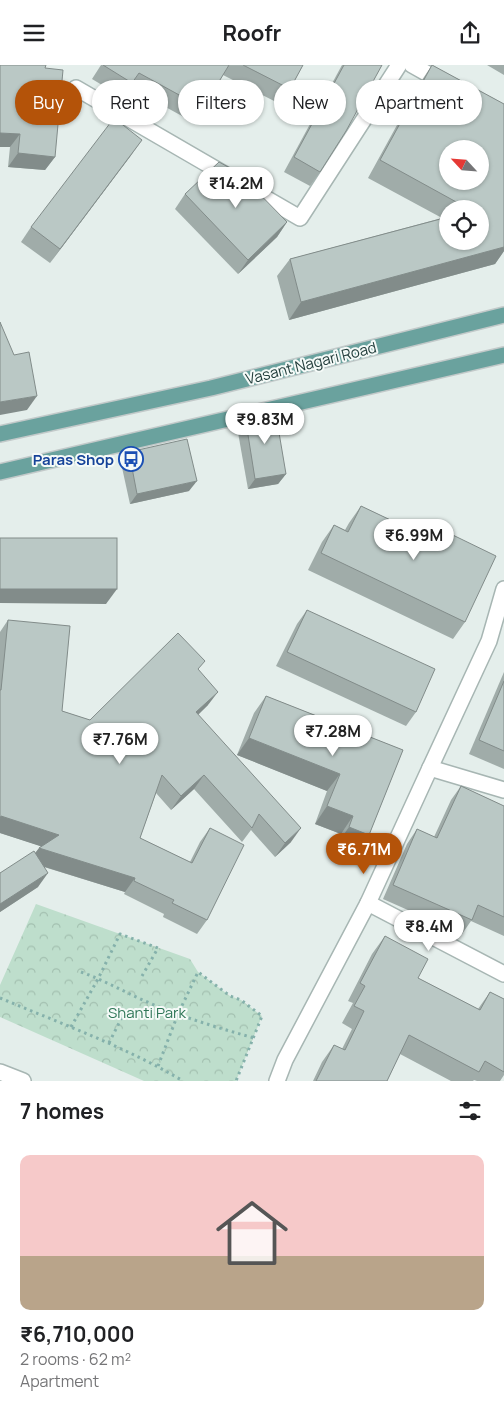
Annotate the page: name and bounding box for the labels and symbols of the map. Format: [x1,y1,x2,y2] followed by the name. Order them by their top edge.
[439,140,489,190] north arrow
[195,167,277,209] pin: ₹14.2M
[243,337,379,389] street label: Vasant Nagari Road
[224,403,306,445] pin: ₹9.83M
[118,446,144,472] bus stop icon: Paras Shop
[33,449,114,470] place label: Paras Shop
[373,519,455,561] pin: ₹6.99M
[292,715,374,757] pin: ₹7.28M
[79,723,161,765] pin: ₹7.76M
[323,833,405,875] pin: ₹6.71M
[394,909,464,952] pin: ₹8.4M
[108,1002,186,1023] park label: Shanti Park

